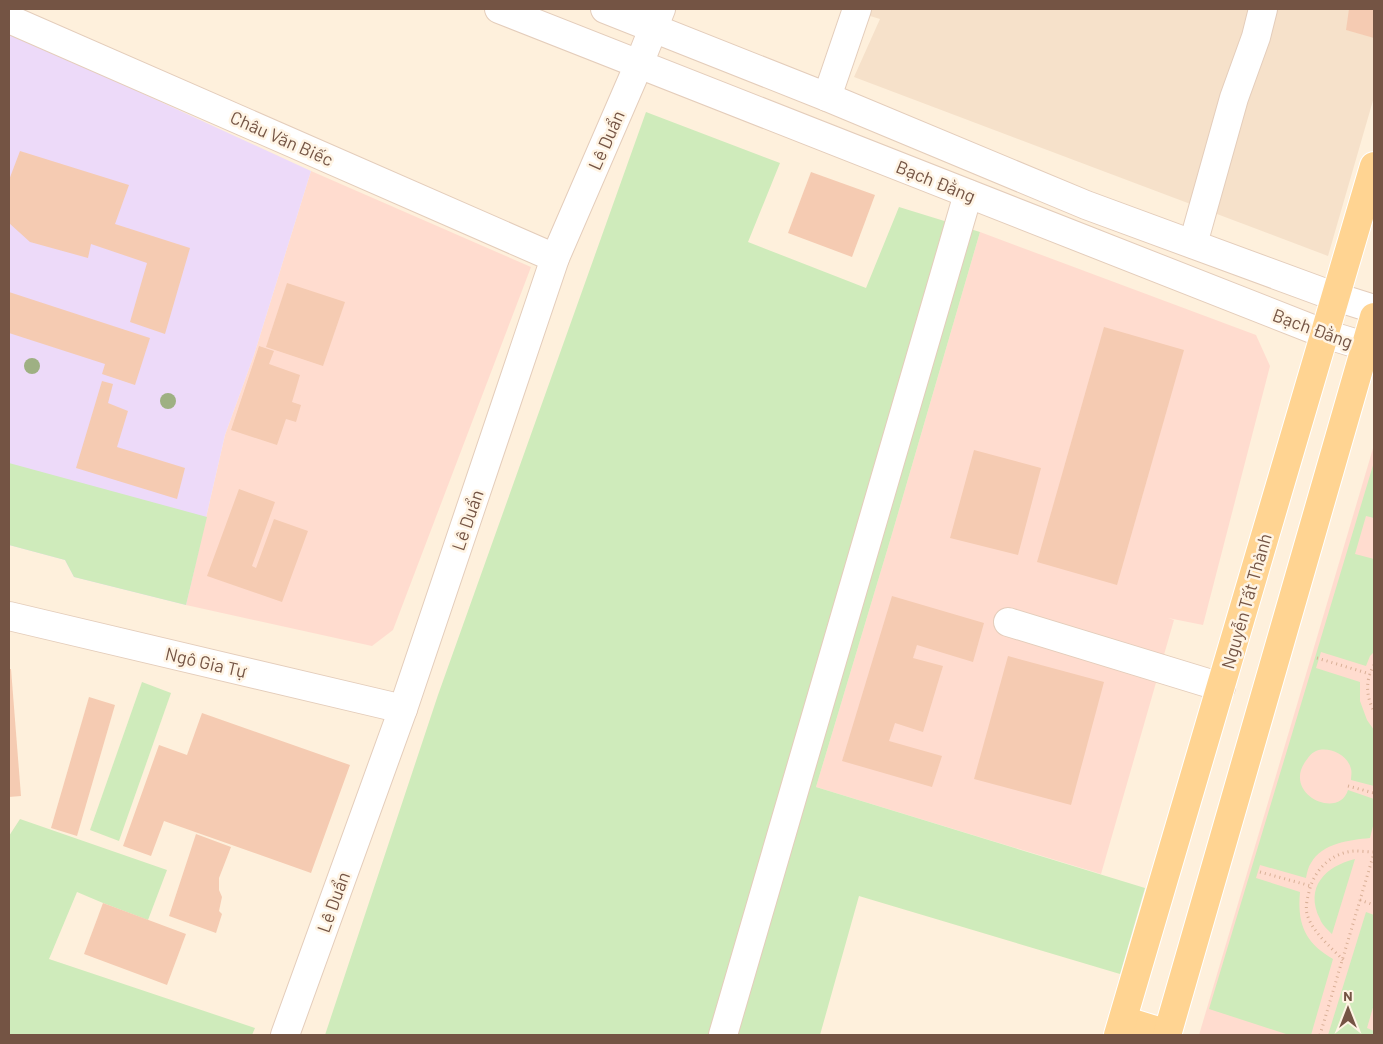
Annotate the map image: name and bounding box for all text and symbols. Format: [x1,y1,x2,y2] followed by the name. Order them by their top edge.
[227,106,337,170] street label: Châu Văn Biếc
[583,107,629,173] street label: Lê Duẩn
[893,155,979,207] street label: Bạch Đằng
[1270,303,1356,353] street label: Bạch Đằng
[446,487,488,553] street label: Lê Duẩn
[1216,531,1276,671] street label: Nguyễn Tất Thành
[163,642,249,682] street label: Ngô Gia Tự
[312,869,354,935] street label: Lê Duẩn
[1323,984,1373,1034] north arrow
[1343,987,1353,1004] text: N

